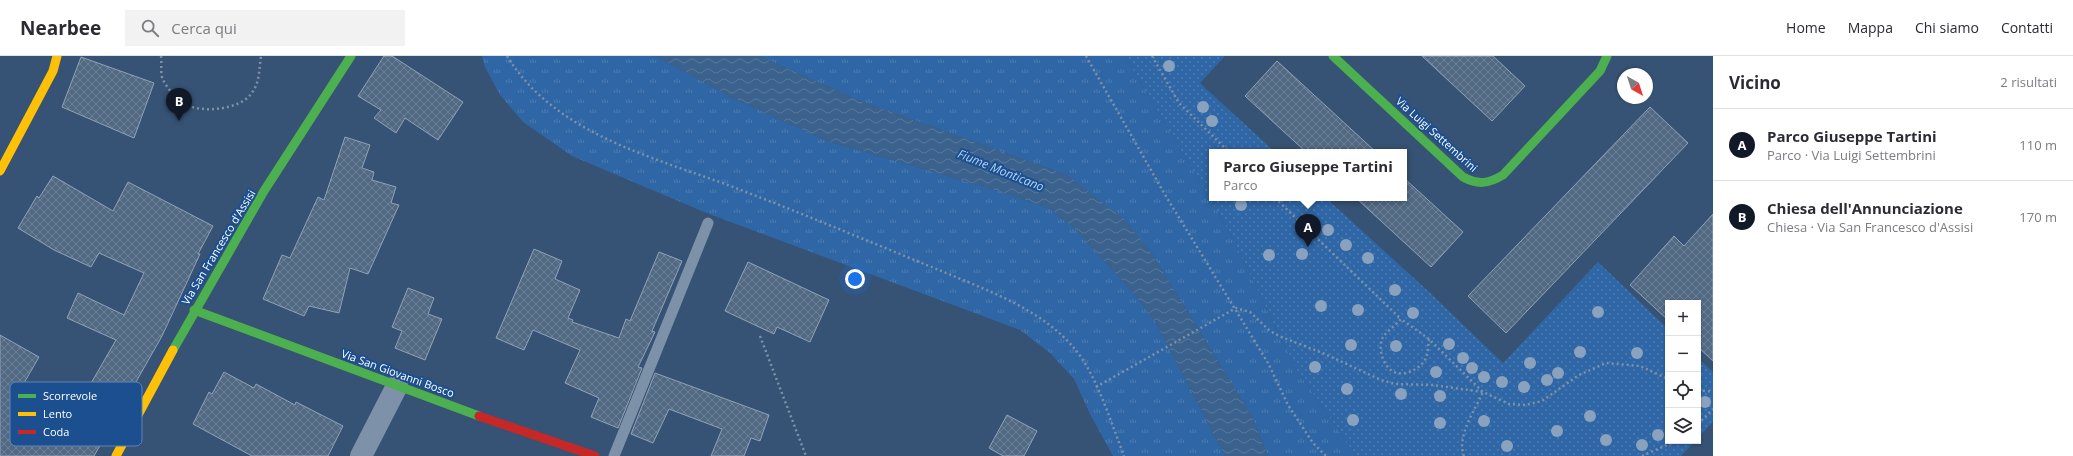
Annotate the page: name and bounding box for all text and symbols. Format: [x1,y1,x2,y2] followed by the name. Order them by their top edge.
[125,10,405,46] search box
[20,15,101,41] text: Nearbee
[139,17,161,39] icon: search
[171,18,237,38] text: Cerca qui
[1786,18,1826,37] text: Home
[1848,18,1893,37] text: Mappa
[1915,18,1979,37] text: Chi siamo
[2001,18,2053,37] text: Contatti
[1617,68,1653,104] north arrow
[1729,71,1781,94] text: Vicino
[2000,73,2057,91] text: 2 risultati
[166,88,192,121] pin: B
[1393,93,1481,175] street label: Via Luigi Settembrini
[1767,126,1937,146] text: Parco Giuseppe Tartini
[1738,136,1746,154] text: A
[2019,136,2057,154] text: 110 m
[955,145,1047,195] water label: Fiume Monticano
[1767,146,1936,164] text: Parco · Via Luigi Settembrini
[1209,149,1407,201] popup
[1223,156,1393,176] text: Parco Giuseppe Tartini
[1223,176,1258,194] text: Parco
[178,187,258,307] street label: Via San Francesco d'Assisi
[1767,198,1963,218] text: Chiesa dell'Annunciazione
[1738,208,1746,226] text: B
[2019,208,2057,226] text: 170 m
[1295,214,1321,247] pin: A
[1767,218,1973,236] text: Chiesa · Via San Francesco d'Assisi
[845,269,865,289] your location
[1665,300,1701,444] map controls
[1665,300,1701,336] button: +
[1665,336,1701,372] button: −
[340,346,457,401] street label: Via San Giovanni Bosco
[1665,372,1701,408] button: locate
[10,382,142,446] legend
[43,388,97,403] text: Scorrevole
[43,406,73,421] text: Lento
[1665,408,1701,444] button: layers
[43,424,69,439] text: Coda

